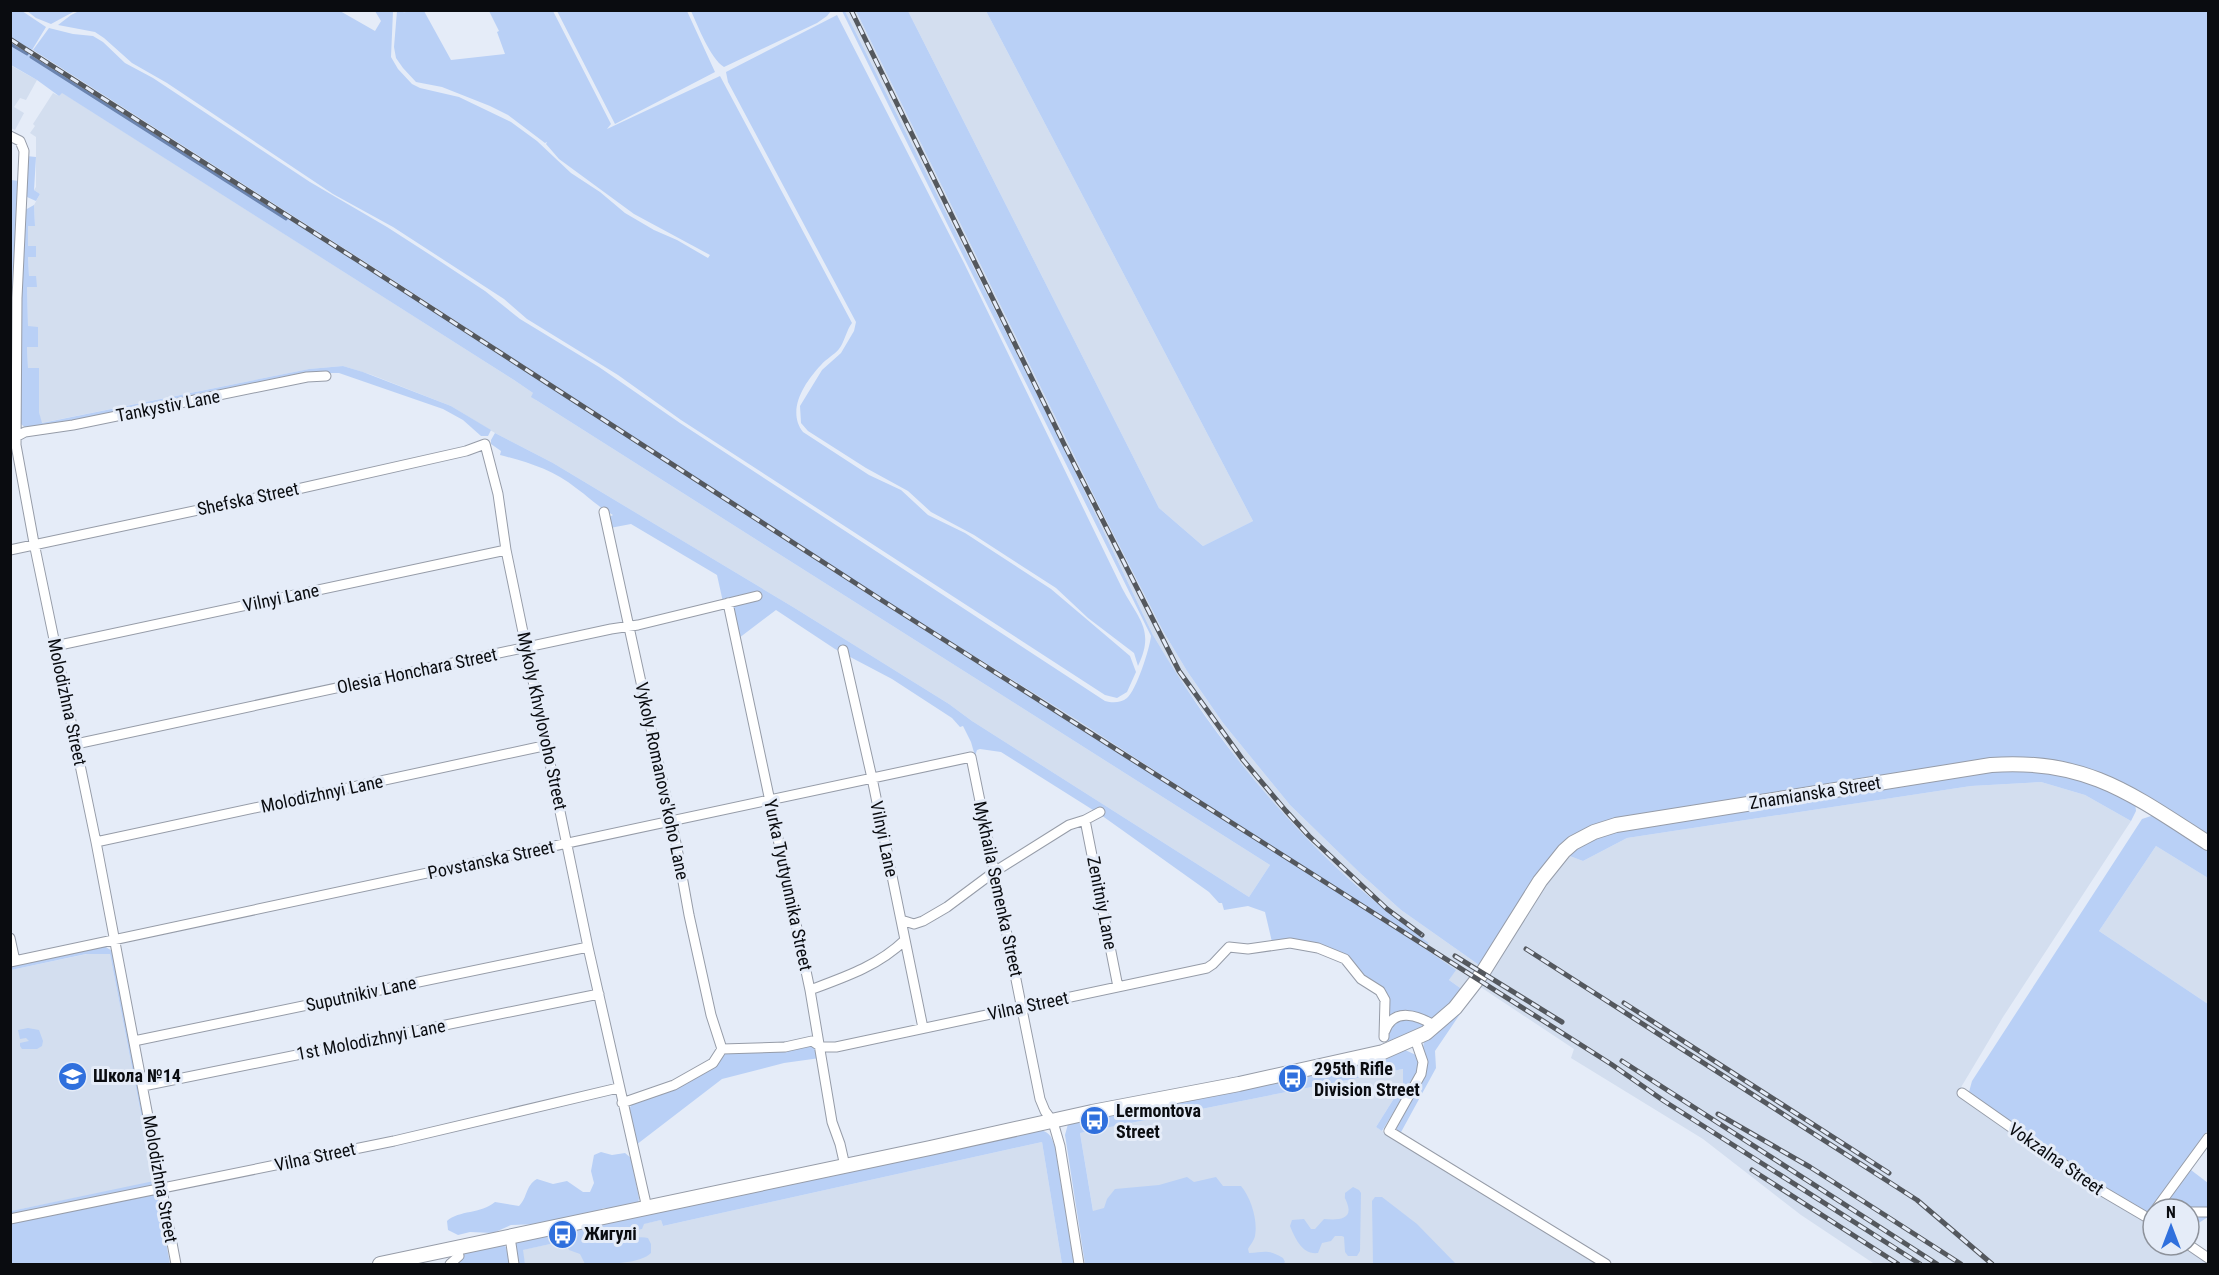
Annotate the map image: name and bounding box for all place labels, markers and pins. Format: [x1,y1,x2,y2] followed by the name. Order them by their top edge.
[1314,1058,1420,1100] place label: 295th Rifle Division Street
[56,1060,88,1092] school or university icon: Школа №14
[1277,1063,1309,1095] bus stop icon: 295th Rifle Division Street
[93,1065,181,1086] place label: Школа №14
[1116,1100,1201,1142] place label: Lermontova Street
[1079,1105,1111,1137] bus stop icon: Lermontova Street
[547,1218,579,1250] bus stop icon: Жигулі
[584,1223,637,1244] place label: Жигулі

